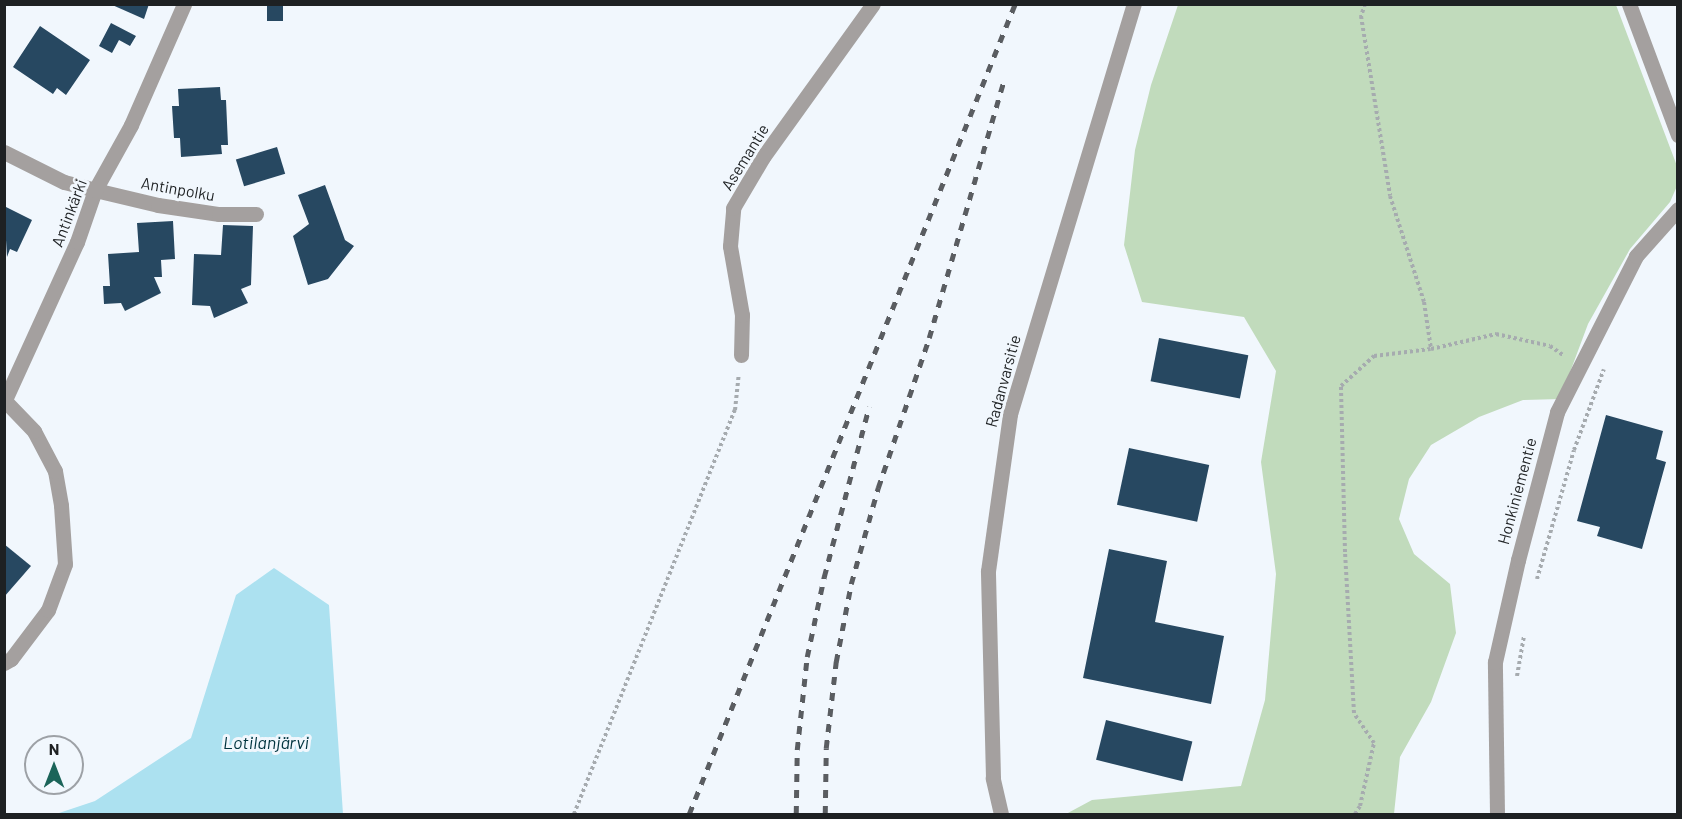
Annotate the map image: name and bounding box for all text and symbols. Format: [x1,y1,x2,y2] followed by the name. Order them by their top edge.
[717,120,773,194] street label: Asemantie
[140,173,216,205] street label: Antinpolku
[47,177,91,249] street label: Antinkärki
[981,333,1025,429] street label: Radanvarsitie
[1494,435,1540,547] street label: Honkiniementie
[223,731,309,753] water label: Lotilanjärvi
[24,735,84,795] north arrow
[49,739,59,758] text: N

